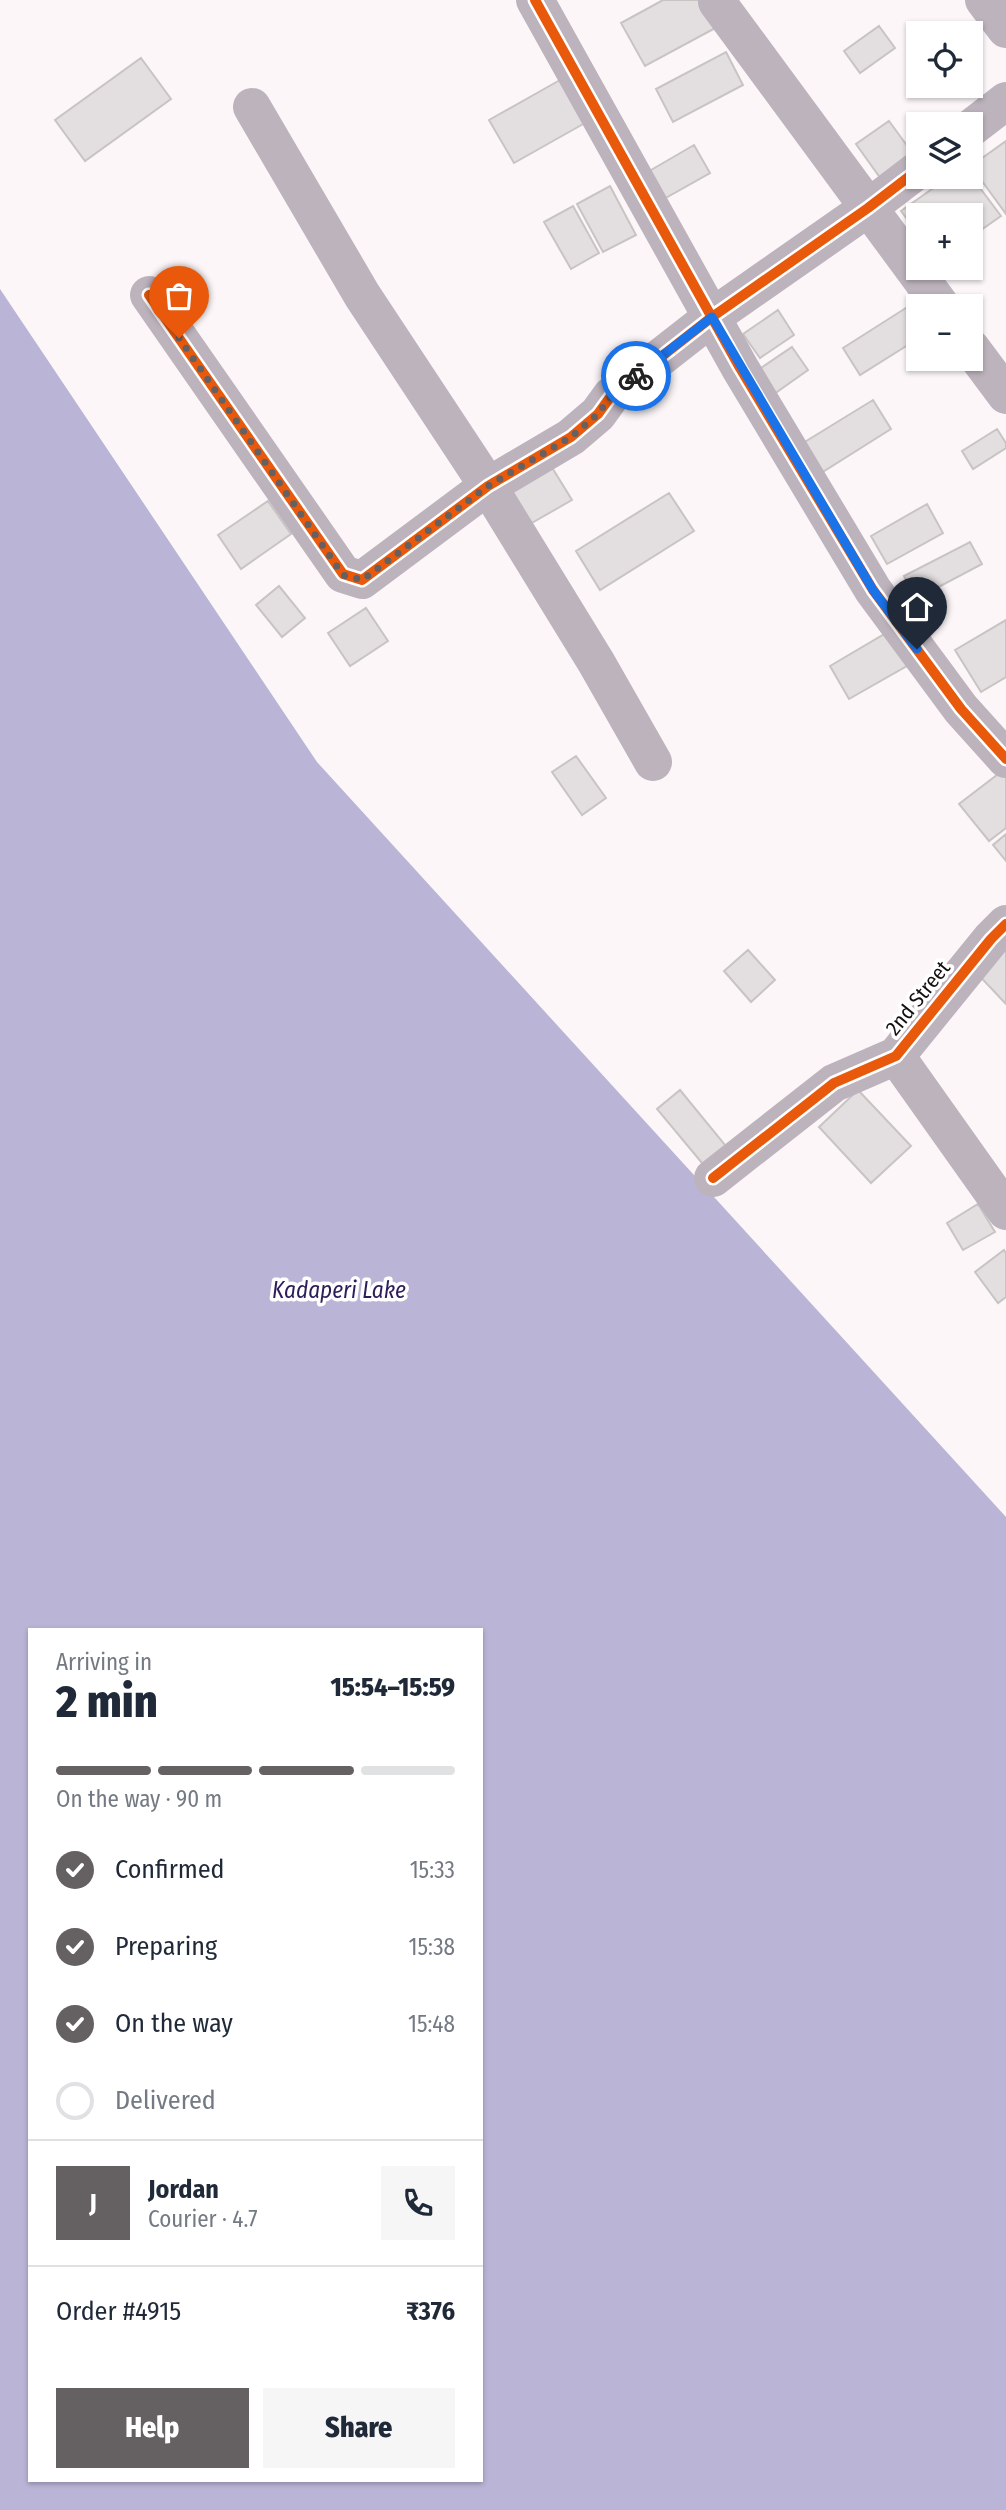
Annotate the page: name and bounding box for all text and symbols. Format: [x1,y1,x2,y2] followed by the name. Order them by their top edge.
[906,21,983,371] map controls
[906,21,983,98] button: locate
[906,112,983,189] button: layers
[906,203,983,280] button: +
[149,266,209,338] pin
[160,277,198,315] icon: bag
[906,294,983,371] button: −
[601,341,671,411] courier
[617,357,655,395] icon: bike
[887,577,947,649] pin
[898,588,936,626] icon: home
[880,955,956,1040] street label: 2nd Street
[272,1276,406,1304] water label: Kadaperi Lake
[56,1648,152,1676] text: Arriving in
[330,1672,455,1703] text: 15:54–15:59
[56,1674,158,1729] text: 2 min
[56,1785,222,1813] text: On the way · 90 m
[56,1851,94,1889] icon: check
[115,1854,225,1885] text: Confirmed
[410,1856,455,1884] text: 15:33
[56,1928,94,1966] icon: check
[115,1931,217,1962] text: Preparing
[409,1933,455,1961] text: 15:38
[56,2005,94,2043] icon: check
[115,2008,233,2039] text: On the way
[408,2010,455,2038] text: 15:48
[115,2085,216,2116] text: Delivered
[381,2166,455,2240] button: phone
[148,2174,219,2205] text: Jordan
[89,2188,97,2219] text: J
[148,2205,258,2233] text: Courier · 4.7
[56,2296,181,2327] text: Order #4915
[406,2296,455,2327] text: ₹376
[56,2388,249,2468] button: Help
[263,2388,455,2468] button: Share

